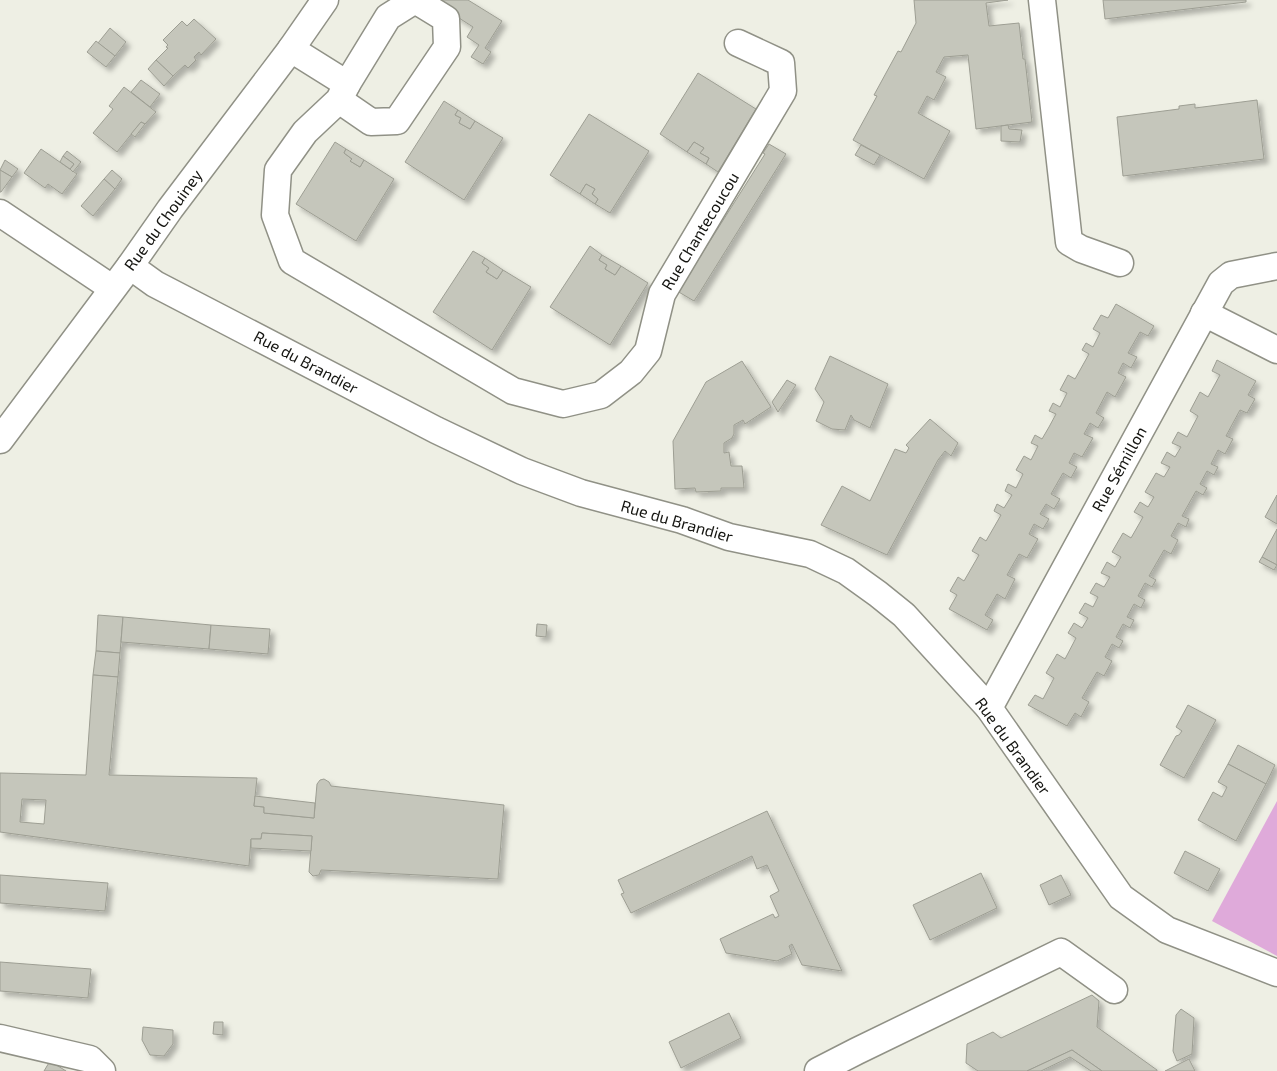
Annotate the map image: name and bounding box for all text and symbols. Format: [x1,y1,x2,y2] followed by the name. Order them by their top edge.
[120,165,206,274] street label: Rue du Chouiney
[657,168,742,293] street label: Rue Chantecoucou
[251,326,362,397] street label: Rue du Brandier
[1087,423,1150,515] street label: Rue Sémillon
[619,495,736,546] street label: Rue du Brandier
[972,693,1055,799] street label: Rue du Brandier

